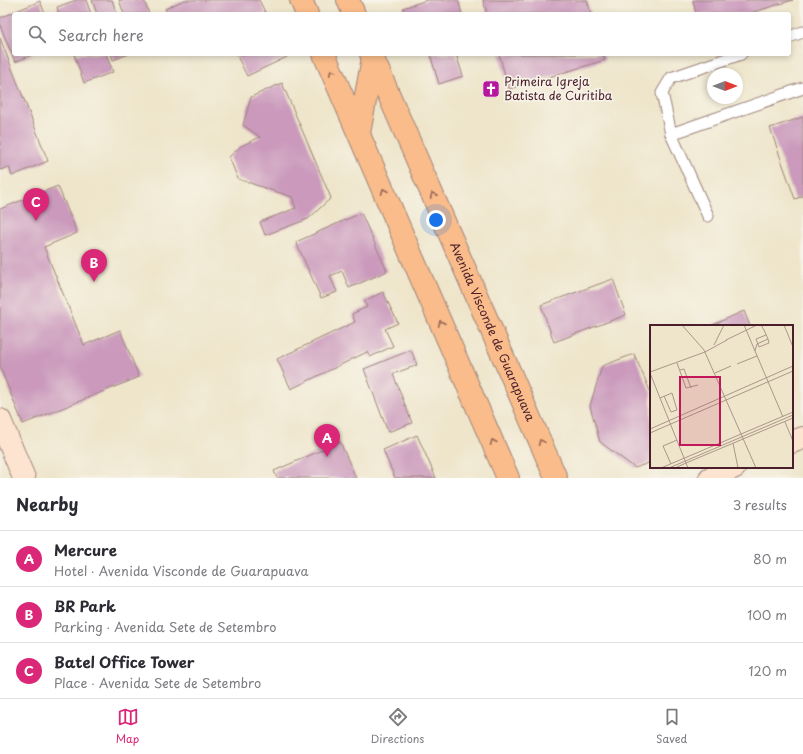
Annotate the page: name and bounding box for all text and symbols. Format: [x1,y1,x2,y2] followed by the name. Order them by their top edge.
[12,12,791,56] search box
[26,23,48,45] icon: search
[58,23,144,46] text: Search here
[329,68,337,76] one-way arrow
[707,68,743,104] north arrow
[504,72,613,104] place label: Primeira Igreja Batista de Curitiba
[481,79,501,99] church icon: Primeira Igreja Batista de Curitiba
[381,187,389,195] one-way arrow
[23,188,49,221] pin: C
[430,191,438,199] one-way arrow
[426,210,446,230] your location
[446,239,540,424] street label: Avenida Visconde de Guarapuava
[81,249,107,282] pin: B
[438,320,446,327] one-way arrow
[650,325,793,468] inset map
[314,424,340,457] pin: A
[490,439,498,447] one-way arrow
[537,439,545,446] one-way arrow
[16,491,78,517] text: Nearby
[733,495,787,514] text: 3 results
[54,538,117,561] text: Mercure
[24,549,34,568] text: A
[753,549,787,568] text: 80 m
[54,561,309,580] text: Hotel · Avenida Visconde de Guarapuava
[54,594,116,617] text: BR Park
[25,605,33,624] text: B
[747,605,787,624] text: 100 m
[54,617,276,636] text: Parking · Avenida Sete de Setembro
[54,650,195,673] text: Batel Office Tower
[24,661,34,680] text: C
[748,661,787,680] text: 120 m
[54,673,261,692] text: Place · Avenida Sete de Setembro
[116,706,139,747] tab: Map
[371,706,424,747] tab: Directions
[656,706,687,747] tab: Saved

